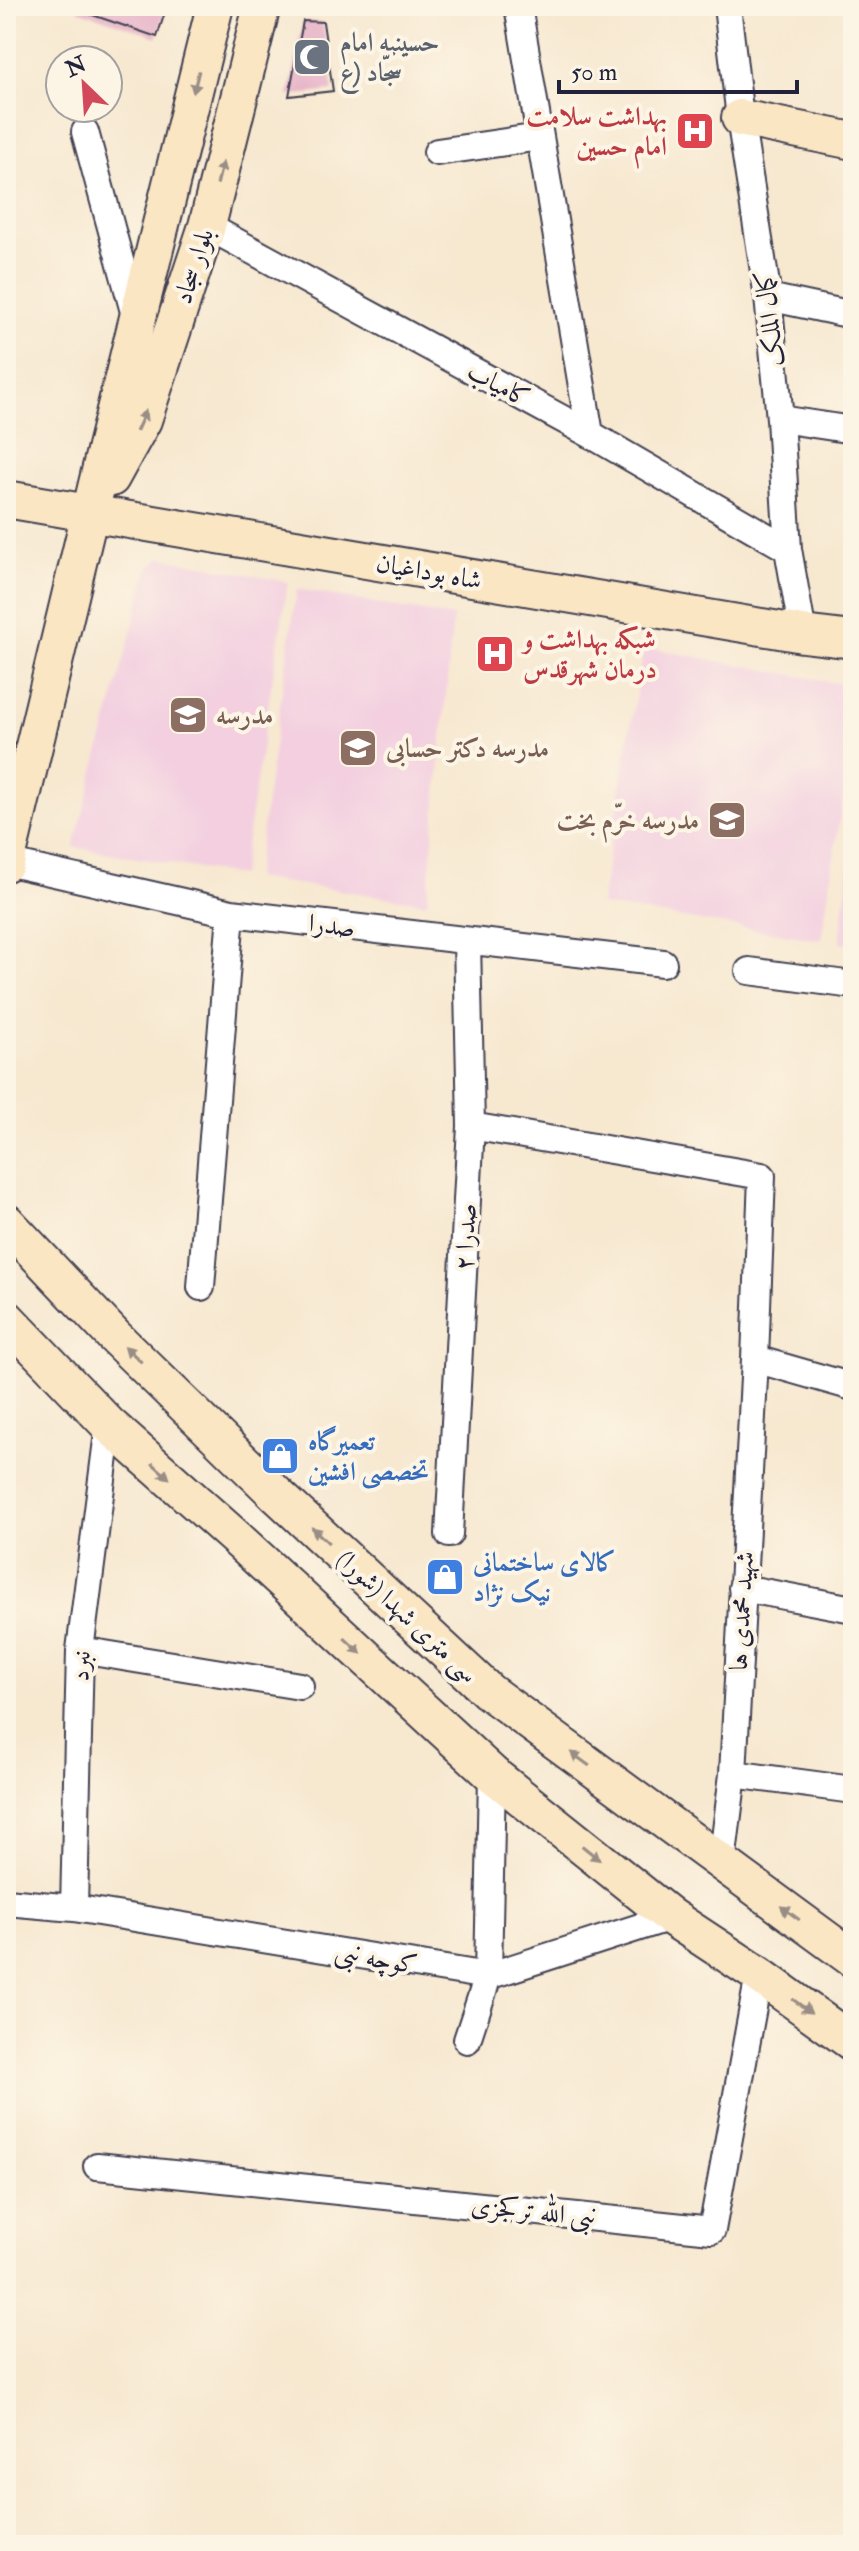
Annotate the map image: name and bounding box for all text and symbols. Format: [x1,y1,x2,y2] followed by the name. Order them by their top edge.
[340,27,440,94] place label: حسینیه امام سجّاد (ع
[291,36,333,78] mosque icon: حسینیه امام سجّاد (ع
[44,44,124,124] north arrow
[559,44,797,94] scale bar
[60,50,91,84] text: N
[571,57,618,88] text: 50 m
[189,69,202,94] one-way arrow
[526,101,667,169] place label: بهداشت سلامت امام حسین
[674,110,716,152] hospital icon: بهداشت سلامت امام حسین
[215,161,227,186] one-way arrow
[167,225,221,308] street label: بلوار سجاد
[748,269,792,368] street label: کمال الملک
[462,355,535,415] street label: کامیاب
[135,409,148,432] one-way arrow
[374,547,484,597] street label: شاه بوداغیان
[520,624,657,686] place label: شبکه بهداشت و درمان شهرقدس
[474,633,516,675] hospital icon: شبکه بهداشت و درمان شهرقدس
[167,694,209,736] school or university icon: مدرسه
[216,700,273,732] place label: مدرسه
[337,727,379,769] school or university icon: مدرسه دکتر حسابی
[385,733,549,767] place label: مدرسه دکتر حسابی
[706,799,748,841] school or university icon: مدرسه خرّم بخت
[556,802,699,843] place label: مدرسه خرّم بخت
[307,907,357,945] street label: صدرا
[448,1203,484,1271] street label: صدرا ۲
[124,1346,143,1364] one-way arrow
[308,1425,429,1489] place label: تعمیرگاه تخصصی افشین
[259,1435,301,1477] shop icon: تعمیرگاه تخصصی افشین
[151,1462,170,1480] one-way arrow
[311,1526,330,1544] one-way arrow
[329,1543,485,1692] street label: سی متری شهدا (شورا)
[472,1547,616,1609] place label: کالای ساختمانی نیک نژاد
[723,1551,761,1671] street label: شهید محمدی ها
[424,1556,466,1598] shop icon: کالای ساختمانی نیک نژاد
[344,1637,363,1655] one-way arrow
[64,1650,98,1682] street label: نبرد
[570,1752,591,1767] one-way arrow
[581,1845,602,1862] one-way arrow
[779,1905,801,1921] one-way arrow
[332,1937,420,1983] street label: کوچه نبی
[791,1998,812,2013] one-way arrow
[469,2185,599,2236] street label: نبی الله ترکجزی

